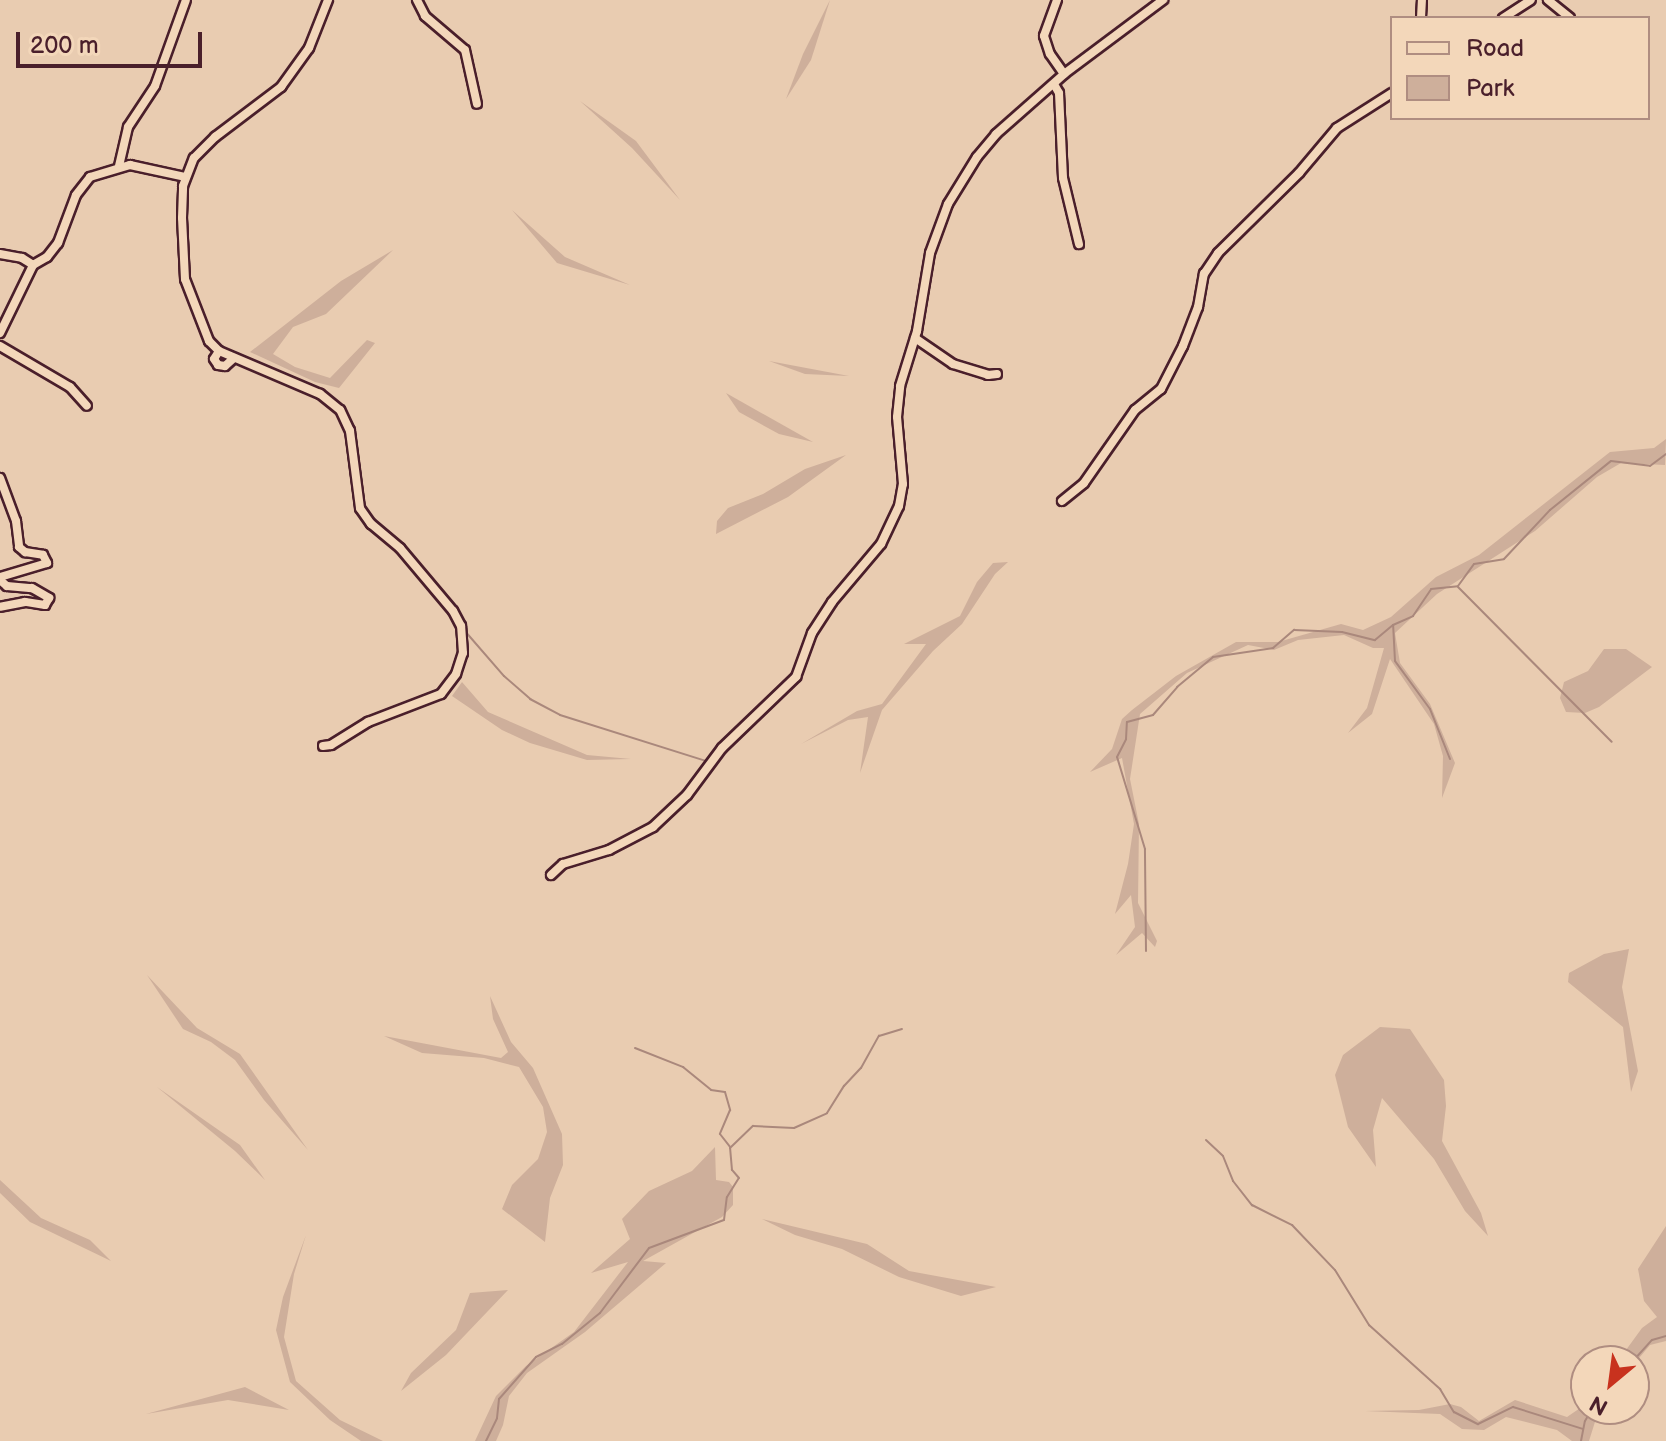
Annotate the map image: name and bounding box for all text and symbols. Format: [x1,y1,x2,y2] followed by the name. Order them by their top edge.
[20,16,206,66] scale bar
[1390,16,1650,120] legend
[30,31,99,60] text: 200 m
[1466,34,1524,63] text: Road
[1466,74,1514,103] text: Park
[1570,1345,1650,1425] north arrow
[1585,1389,1613,1420] text: N

